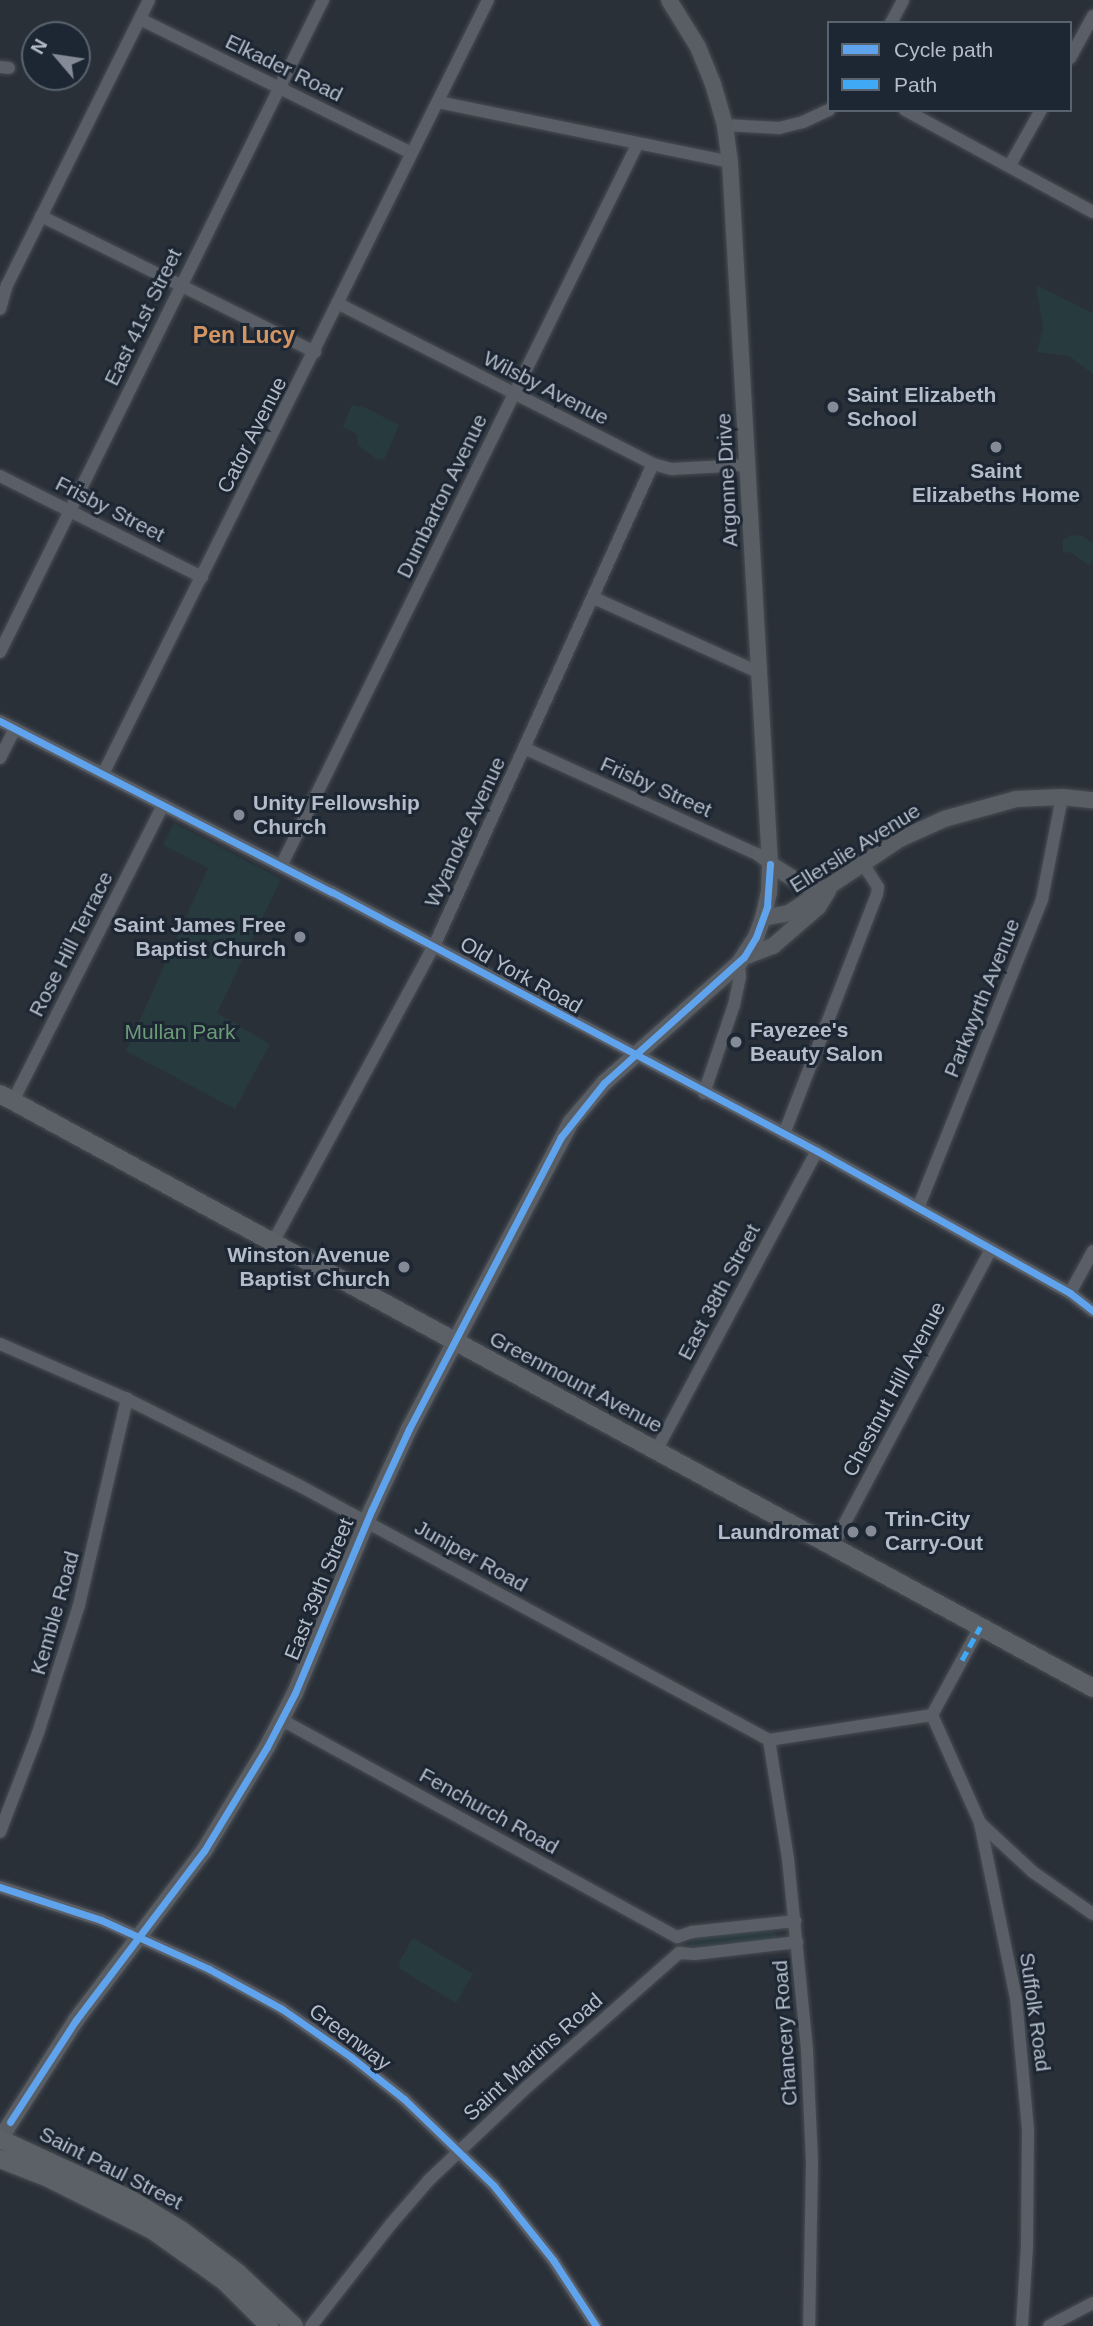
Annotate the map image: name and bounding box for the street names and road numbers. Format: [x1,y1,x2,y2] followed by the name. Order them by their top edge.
[221,29,347,107] street label: Elkader Road
[99,244,187,390] street label: East 41st Street
[479,345,613,431] street label: Wilsby Avenue
[212,372,292,498] street label: Cator Avenue
[391,409,493,583] street label: Dumbarton Avenue
[711,412,743,548] street label: Argonne Drive
[51,471,169,547] street label: Frisby Street
[597,751,715,823] street label: Frisby Street
[419,752,511,912] street label: Wyanoke Avenue
[785,798,925,898] street label: Ellerslie Avenue
[23,867,119,1021] street label: Rose Hill Terrace
[938,914,1026,1082] street label: Parkwyrth Avenue
[456,931,586,1019] street label: Old York Road
[673,1220,765,1364] street label: East 38th Street
[837,1297,951,1481] street label: Chestnut Hill Avenue
[485,1325,667,1439] street label: Greenmount Avenue
[279,1514,359,1664] street label: East 39th Street
[410,1515,532,1597] street label: Juniper Road
[25,1548,85,1678] street label: Kemble Road
[415,1762,563,1860] street label: Fenchurch Road
[1014,1951,1056,2073] street label: Suffolk Road
[767,1959,803,2107] street label: Chancery Road
[458,1988,608,2126] street label: Saint Martins Road
[304,1998,396,2076] street label: Greenway
[35,2121,187,2215] street label: Saint Paul Street

